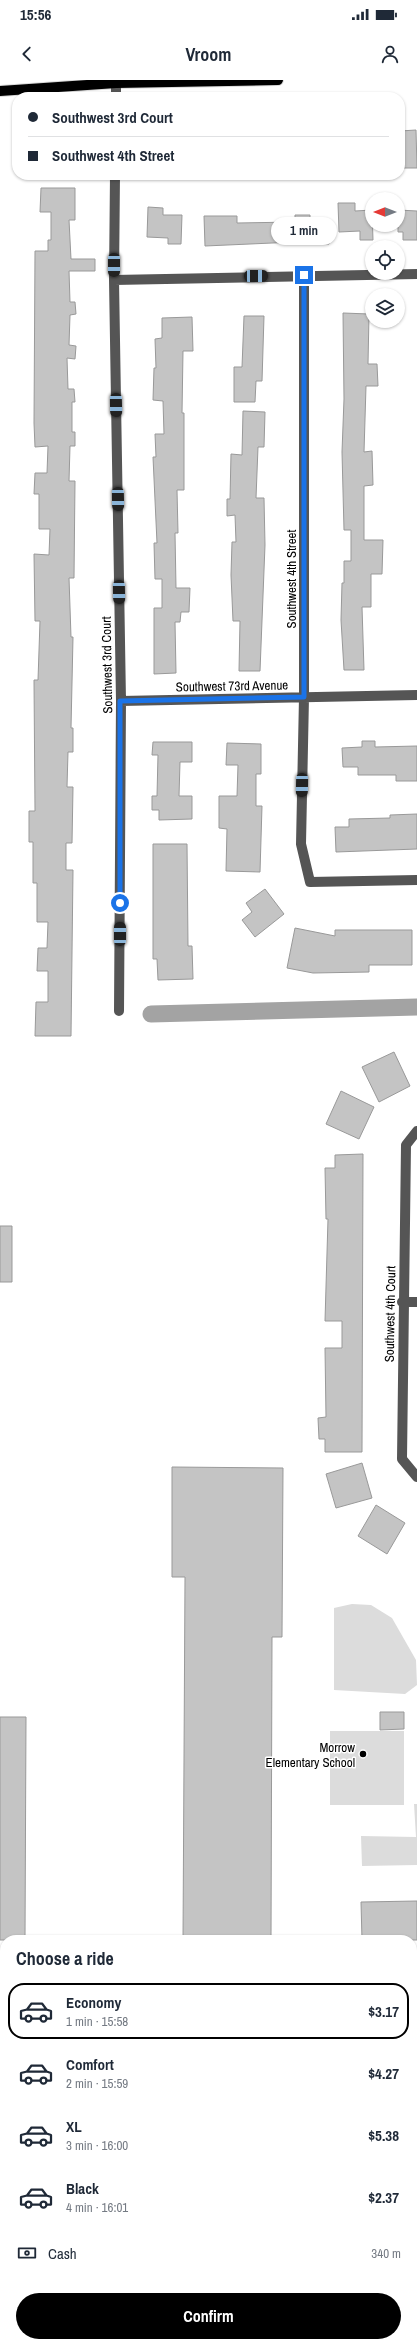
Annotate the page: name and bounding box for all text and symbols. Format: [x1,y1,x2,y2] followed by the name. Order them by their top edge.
[20,4,51,25] text: 15:56
[186,42,231,67] text: Vroom
[16,43,38,65] icon: back
[379,43,401,65] icon: person
[52,107,173,128] text: Southwest 3rd Court
[52,145,174,166] text: Southwest 4th Street
[365,192,405,232] north arrow
[365,192,405,328] map controls
[271,217,337,245] callout: 1 min
[290,222,318,239] text: 1 min
[365,240,405,280] button: locate
[108,253,120,277] car
[295,266,313,284] route end
[244,270,268,282] car
[365,288,405,328] button: layers
[110,393,122,417] car
[112,487,124,511] car
[283,529,300,628] street label: Southwest 4th Street
[113,580,125,604] car
[98,616,116,714] street label: Southwest 3rd Court
[176,677,288,695] street label: Southwest 73rd Avenue
[296,773,308,797] car
[111,894,129,912] route start
[114,922,126,946] car
[381,1266,399,1362] street label: Southwest 4th Court
[266,1739,355,1771] place label: Morrow Elementary School
[358,1749,368,1759] marker: Morrow Elementary School
[16,1946,114,1971] text: Choose a ride
[66,1992,121,2013] text: Economy
[18,1993,54,2029] icon: car
[368,2001,399,2022] text: $3.17
[66,2013,128,2030] text: 1 min · 15:58
[66,2054,114,2075] text: Comfort
[18,2055,54,2091] icon: car
[368,2063,399,2084] text: $4.27
[66,2075,128,2092] text: 2 min · 15:59
[66,2116,82,2137] text: XL
[18,2117,54,2153] icon: car
[368,2125,399,2146] text: $5.38
[66,2137,128,2154] text: 3 min · 16:00
[66,2178,99,2199] text: Black
[18,2179,54,2215] icon: car
[368,2187,399,2208] text: $2.37
[66,2199,128,2216] text: 4 min · 16:01
[16,2242,38,2264] icon: cash
[48,2243,77,2264] text: Cash
[371,2245,401,2262] text: 340 m
[16,2293,401,2339] button: Confirm

